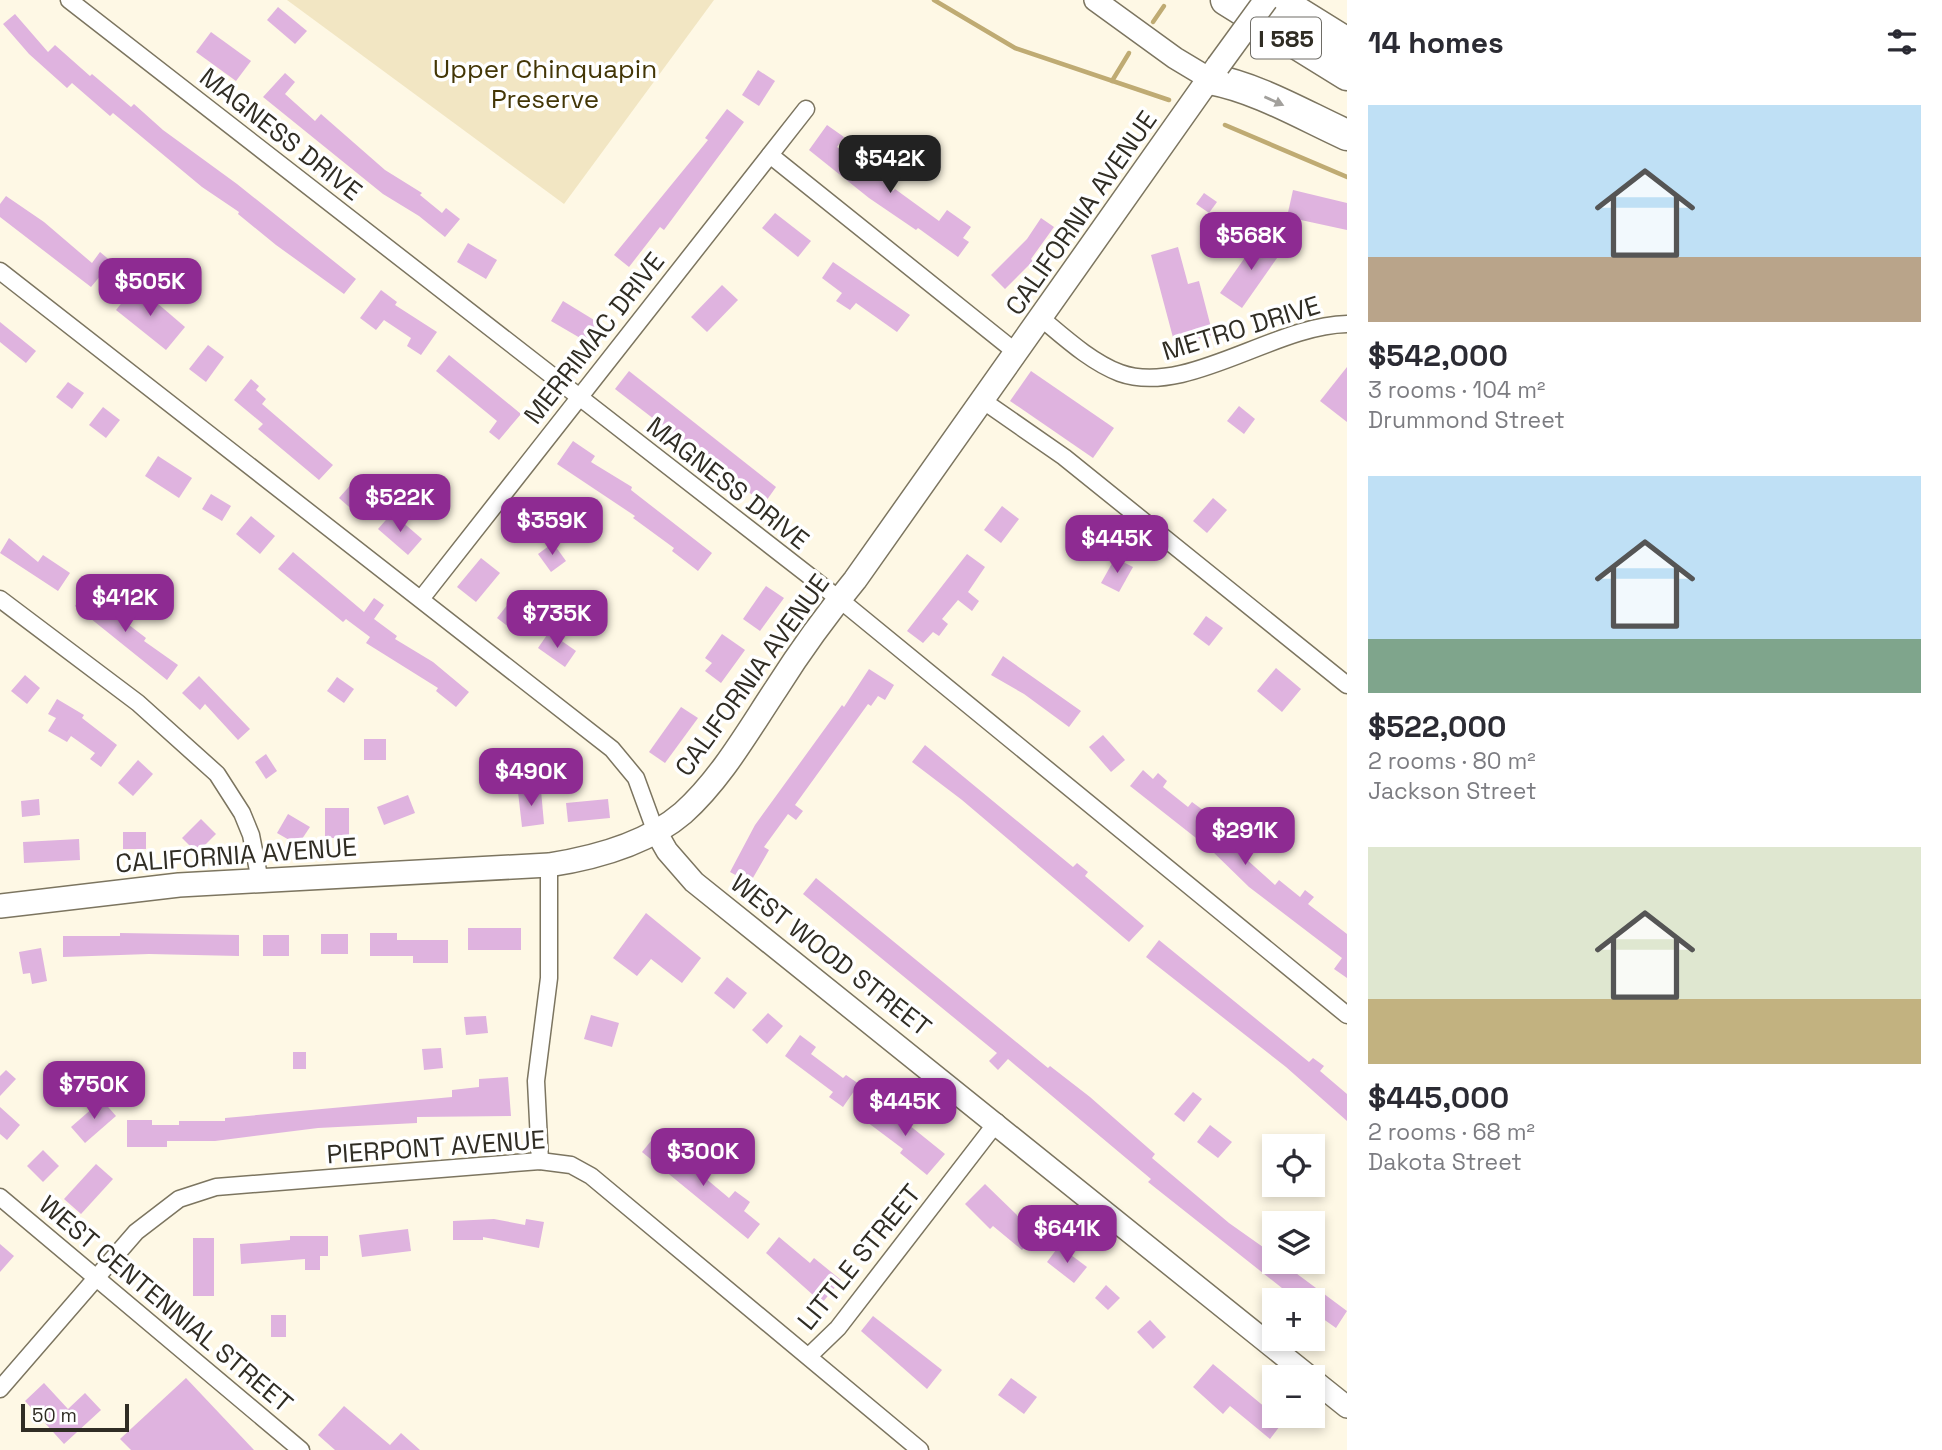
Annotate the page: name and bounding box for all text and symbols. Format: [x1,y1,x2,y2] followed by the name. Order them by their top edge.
[1251,18,1321,58] road number: I 585
[1368,23,1504,62] text: 14 homes
[1883,23,1921,61] icon: filters
[433,52,657,116] park label: Upper Chinquapin Preserve
[193,60,369,208] street label: MAGNESS DRIVE
[1264,95,1284,107] one-way arrow
[998,104,1164,322] street label: CALIFORNIA AVENUE
[841,136,939,195] pin: $542K
[855,143,925,173] text: $542K
[1582,150,1708,276] icon: home
[1202,212,1300,272] pin: $568K
[1216,220,1286,250] text: $568K
[516,245,672,431] street label: MERRIMAC DRIVE
[101,258,199,318] pin: $505K
[115,266,185,296] text: $505K
[1158,288,1324,368] street label: METRO DRIVE
[1368,336,1508,375] text: $542,000
[1368,375,1545,405] text: 3 rooms · 104 m²
[1368,405,1565,435] text: Drummond Street
[640,409,816,557] street label: MAGNESS DRIVE
[351,475,449,534] pin: $522K
[365,482,435,512] text: $522K
[503,498,601,557] pin: $359K
[517,505,587,535] text: $359K
[1068,516,1166,575] pin: $445K
[1582,521,1708,647] icon: home
[1081,523,1153,553] text: $445K
[667,567,837,783] street label: CALIFORNIA AVENUE
[76,574,174,634] pin: $412K
[92,582,158,612] text: $412K
[508,590,606,650] pin: $735K
[523,598,591,628] text: $735K
[1368,707,1506,746] text: $522,000
[1368,746,1536,776] text: 2 rooms · 80 m²
[482,748,580,808] pin: $490K
[495,756,567,786] text: $490K
[1368,776,1536,806] text: Jackson Street
[1196,808,1294,867] pin: $291K
[1212,815,1278,845] text: $291K
[114,830,358,880] street label: CALIFORNIA AVENUE
[724,866,938,1044] street label: WEST WOOD STREET
[1582,892,1708,1018] icon: home
[45,1062,143,1121] pin: $750K
[59,1069,129,1099] text: $750K
[856,1078,954,1138] pin: $445K
[1368,1078,1509,1117] text: $445,000
[869,1086,941,1116] text: $445K
[1368,1117,1535,1147] text: 2 rooms · 68 m²
[325,1122,547,1172] street label: PIERPONT AVENUE
[654,1128,752,1188] pin: $300K
[1262,1134,1325,1428] map controls
[1262,1134,1325,1197] button: locate
[667,1136,739,1166] text: $300K
[1368,1147,1522,1177] text: Dakota Street
[790,1177,928,1337] street label: LITTLE STREET
[32,1188,300,1420] street label: WEST CENTENNIAL STREET
[1018,1206,1116,1265] pin: $641K
[1262,1211,1325,1274] button: layers
[1034,1213,1100,1243] text: $641K
[1262,1288,1325,1351] button: +
[1262,1365,1325,1428] button: −
[21,1401,130,1433] scale bar
[32,1403,77,1428] text: 50 m

